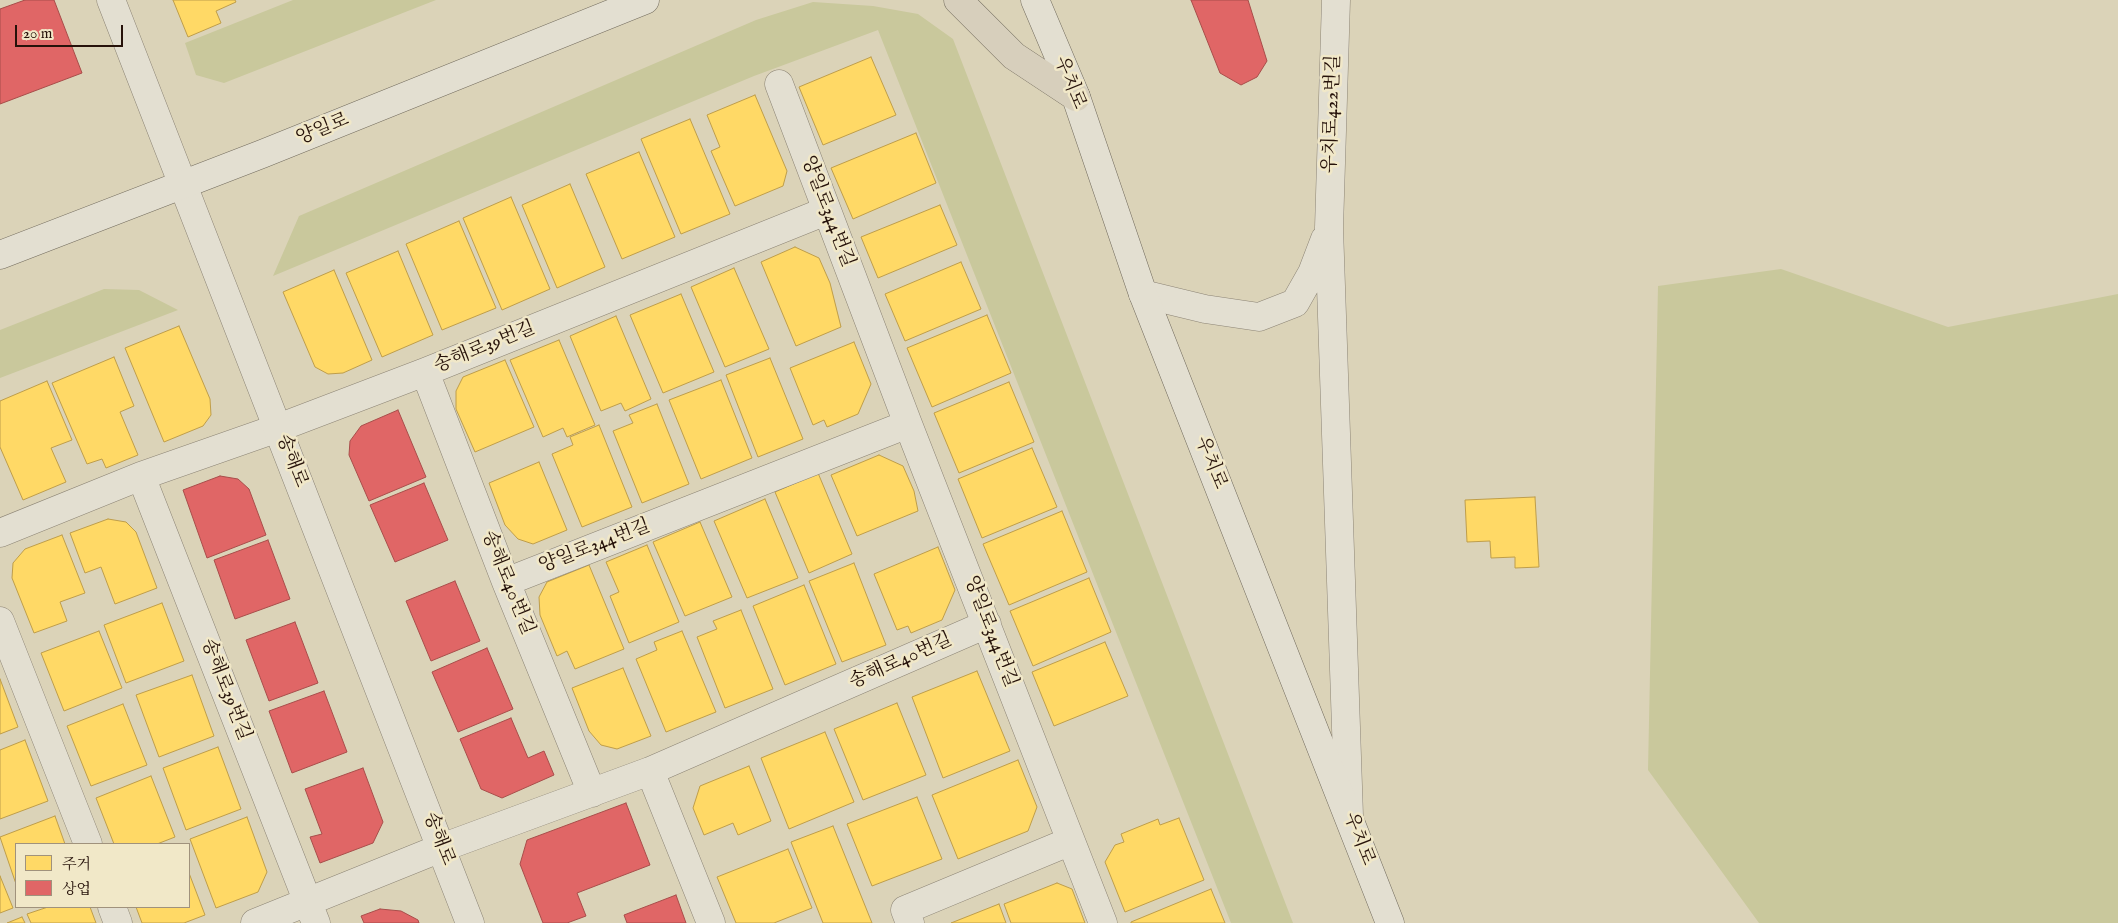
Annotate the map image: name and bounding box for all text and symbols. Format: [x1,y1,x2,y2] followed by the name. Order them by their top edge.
[18,15,125,47] scale bar
[23,24,52,43] text: 20 m
[1048,53,1090,113] street label: 우치로
[1320,54,1346,174] street label: 우치로422번길
[293,109,353,151] street label: 양일로
[795,153,859,271] street label: 양일로344번길
[431,317,539,379] street label: 송해로39번길
[270,431,312,491] street label: 송해로
[1189,433,1231,493] street label: 우치로
[536,515,654,579] street label: 양일로344번길
[476,528,538,638] street label: 송해로40번길
[958,573,1022,691] street label: 양일로344번길
[846,629,956,695] street label: 송해로40번길
[195,636,255,744] street label: 송해로39번길
[417,809,459,869] street label: 송해로
[1337,809,1379,869] street label: 우치로
[15,843,190,908] legend
[62,855,91,874] text: 주거
[62,880,91,899] text: 상업

